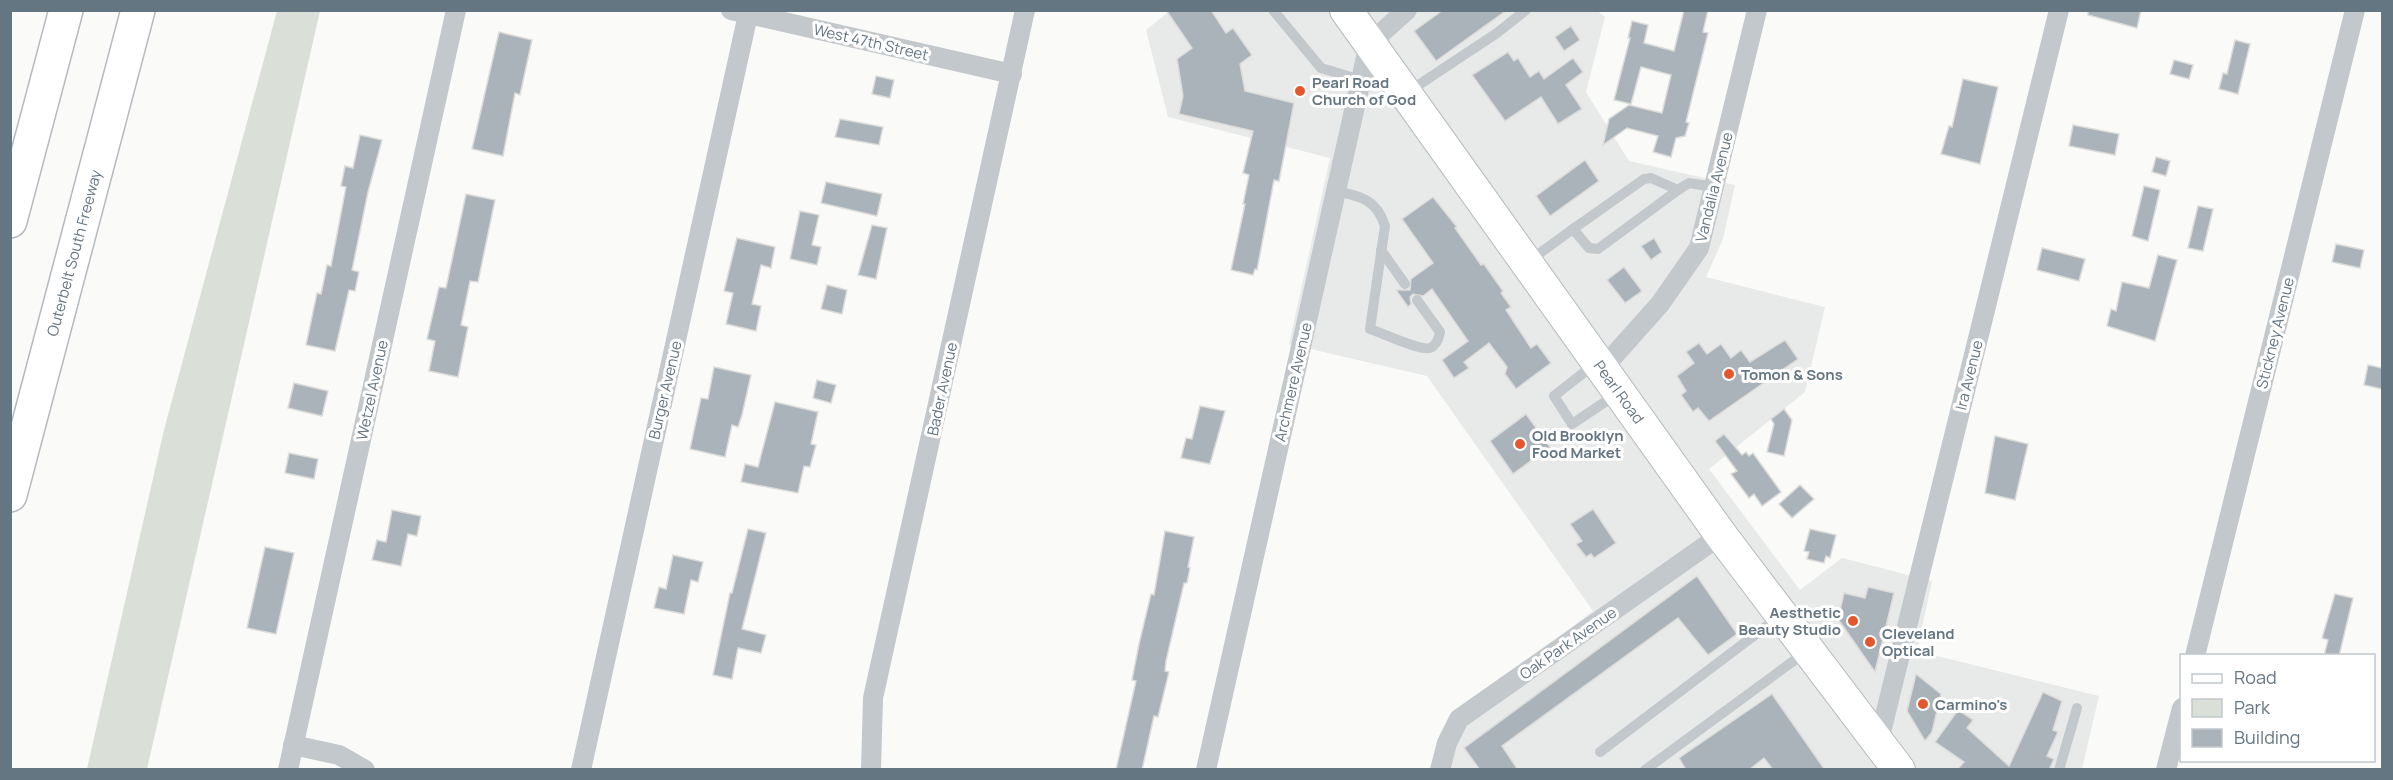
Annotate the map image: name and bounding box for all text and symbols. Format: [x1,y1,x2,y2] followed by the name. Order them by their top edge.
[812,19,930,65] street label: West 47th Street
[1312,72,1416,110] place label: Pearl Road Church of God
[1293,84,1307,98] marker: Pearl Road Church of God
[1690,130,1738,244] street label: Vandalia Avenue
[42,167,106,339] street label: Outerbelt South Freeway
[2251,275,2299,391] street label: Stickney Avenue
[1269,320,1317,444] street label: Archmere Avenue
[351,338,393,442] street label: Wetzel Avenue
[643,338,687,441] street label: Burger Avenue
[1950,338,1988,412] street label: Ira Avenue
[922,340,962,438] street label: Bader Avenue
[1589,356,1649,428] street label: Pearl Road
[1741,364,1843,385] place label: Tomon & Sons
[1722,367,1736,381] marker: Tomon & Sons
[1532,425,1624,463] place label: Old Brooklyn Food Market
[1513,437,1527,451] marker: Old Brooklyn Food Market
[1515,602,1621,684] street label: Oak Park Avenue
[1738,602,1841,640] place label: Aesthetic Beauty Studio
[1846,614,1860,628] marker: Aesthetic Beauty Studio
[1882,623,1954,661] place label: Cleveland Optical
[1863,635,1877,649] marker: Cleveland Optical
[2180,654,2375,762] legend
[2234,665,2277,689] text: Road
[1935,694,2007,715] place label: Carmino's
[2234,695,2271,719] text: Park
[1916,697,1930,711] marker: Carmino's
[2234,725,2300,749] text: Building

